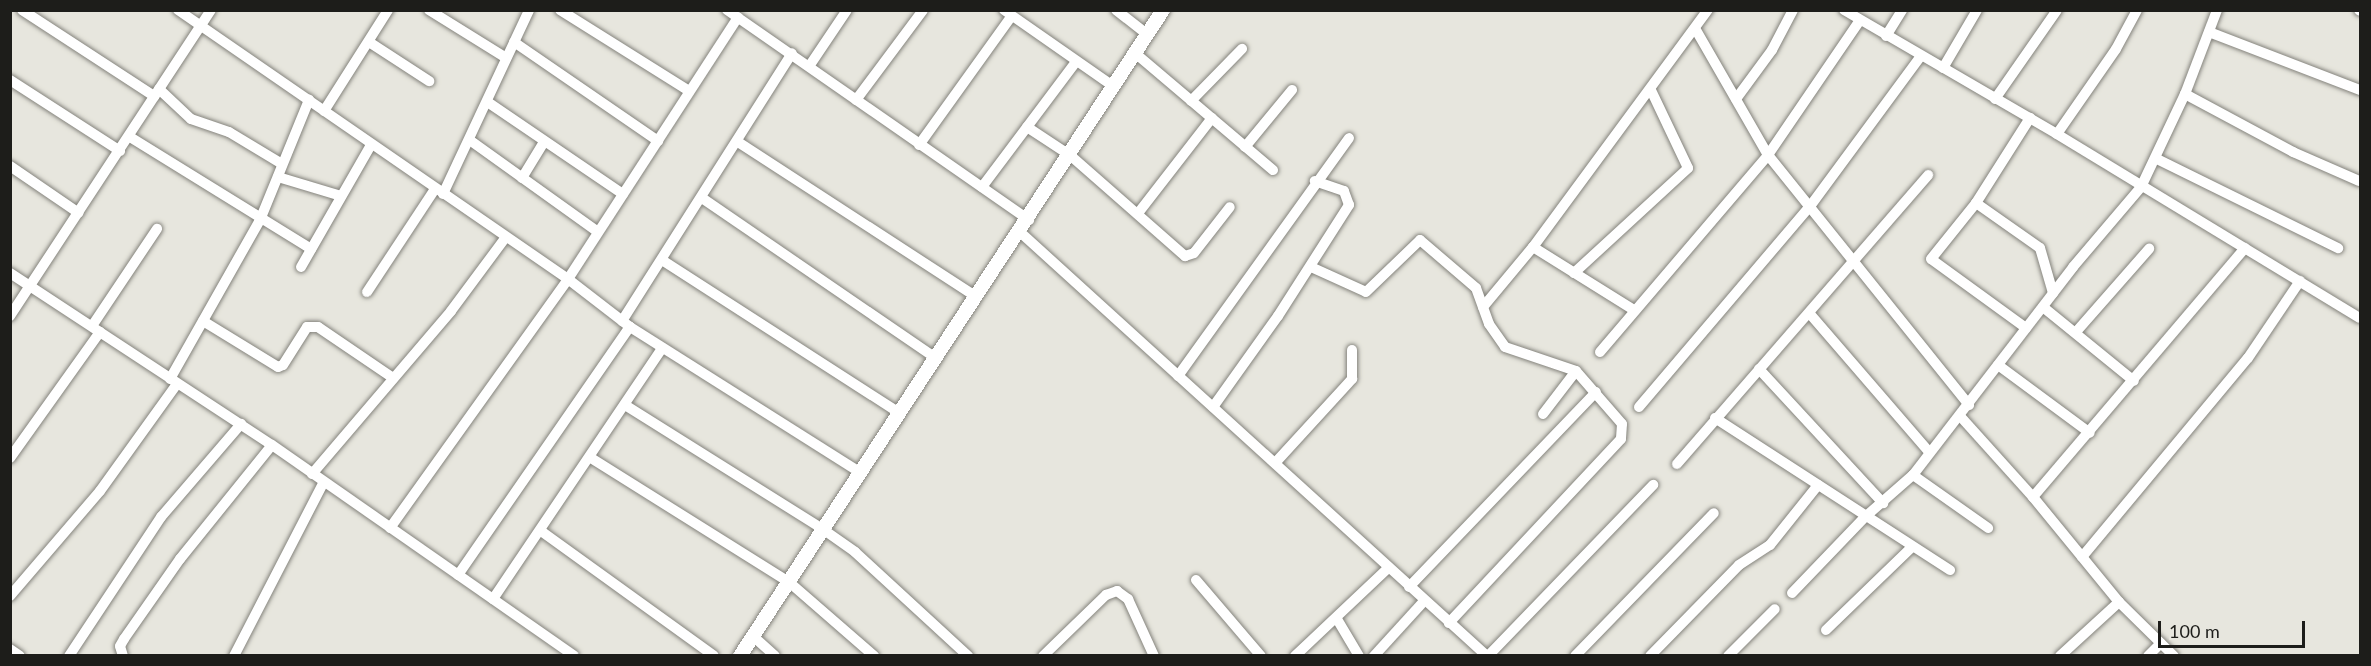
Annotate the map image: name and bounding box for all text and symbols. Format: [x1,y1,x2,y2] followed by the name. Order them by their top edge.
[2161,609,2308,647] scale bar
[2169,620,2220,642] text: 100 m

